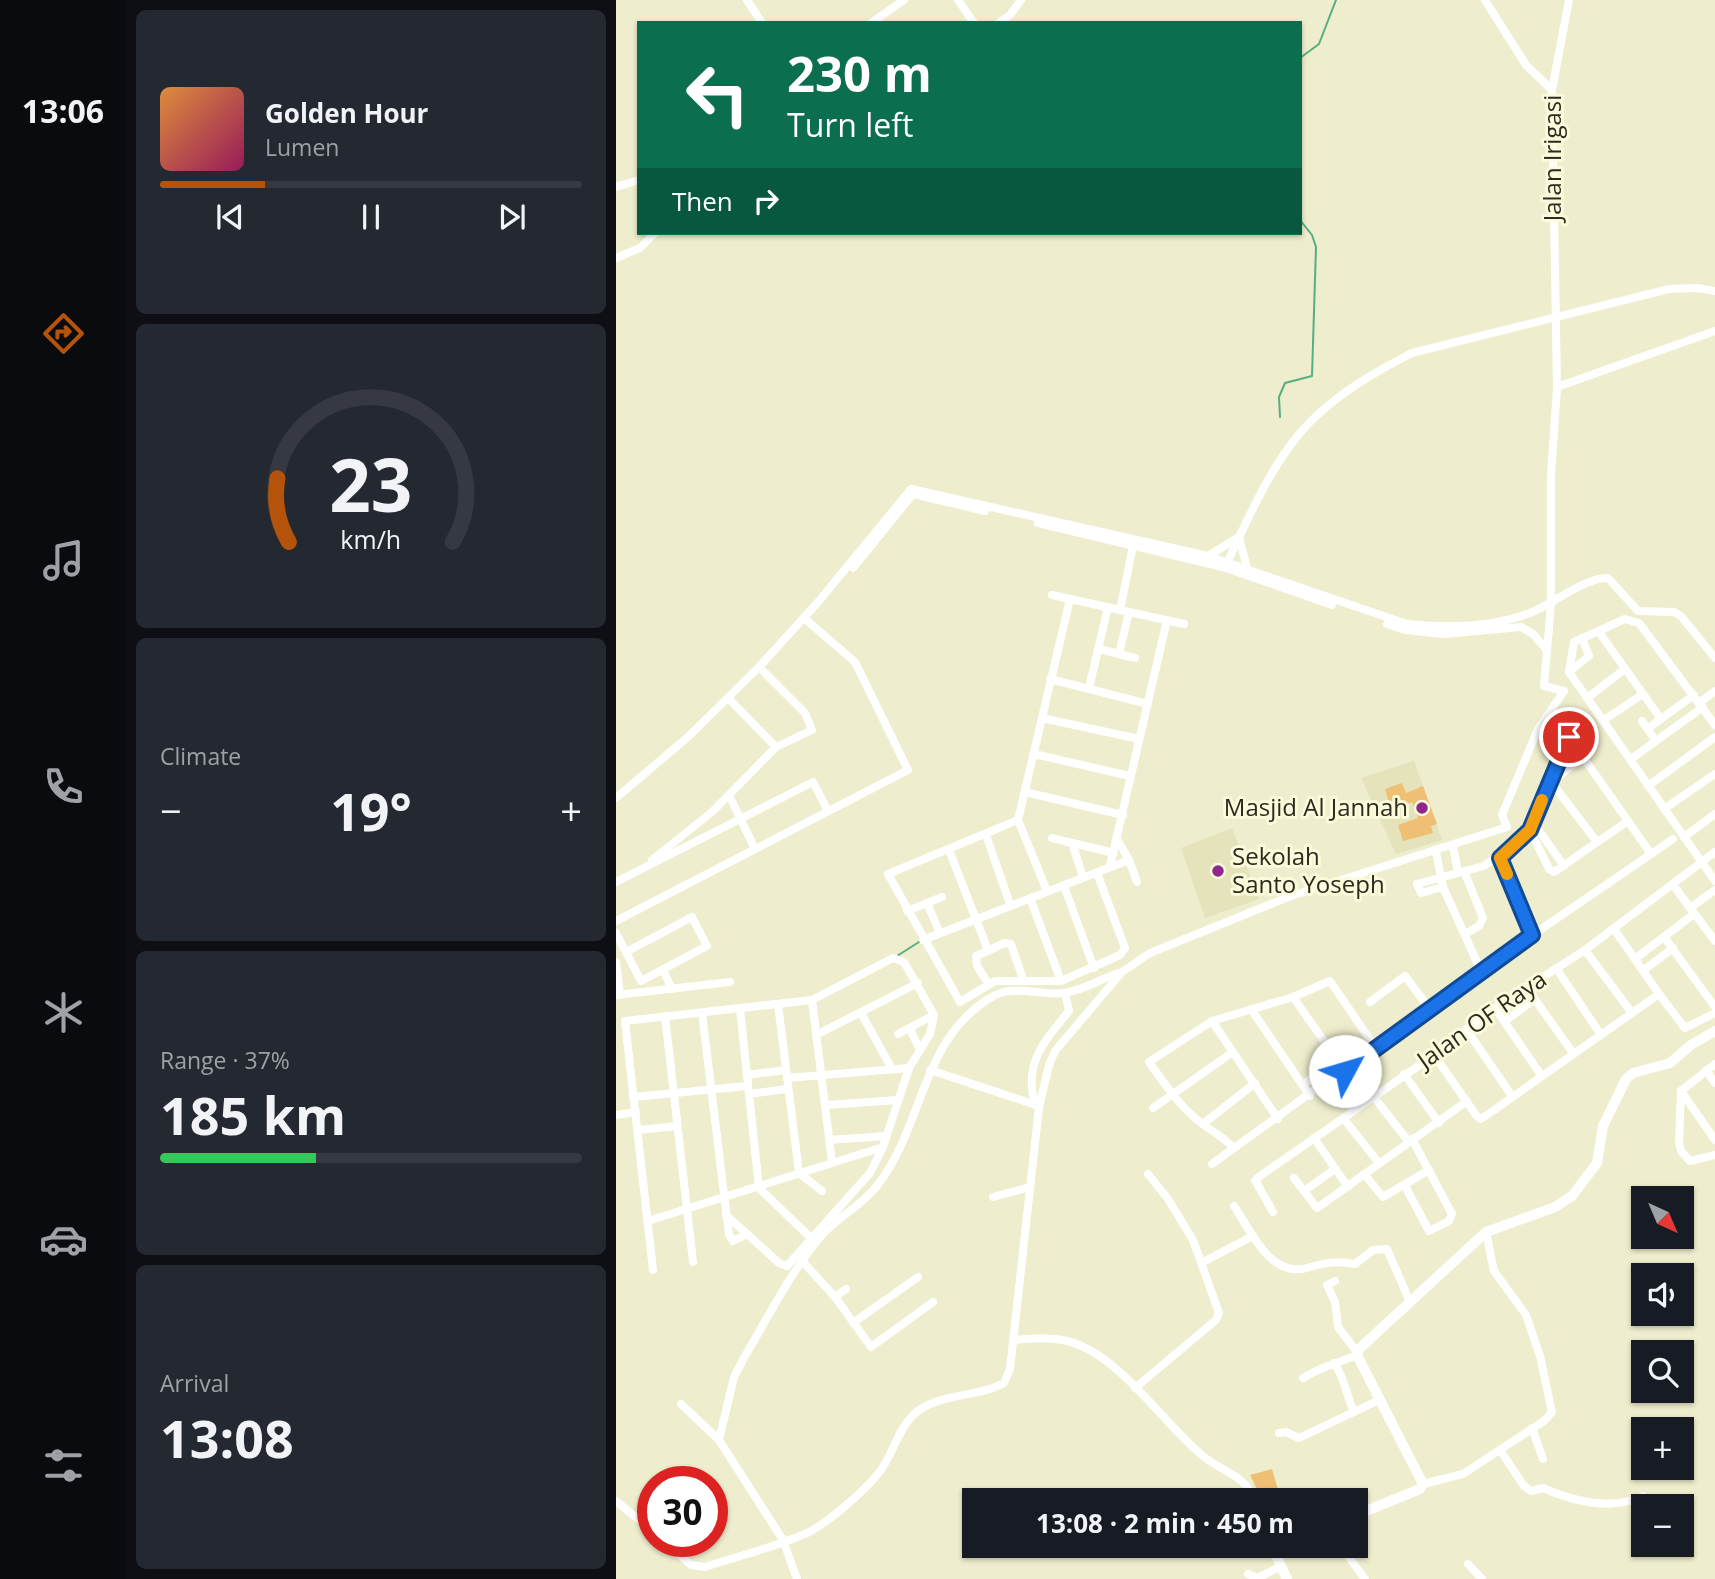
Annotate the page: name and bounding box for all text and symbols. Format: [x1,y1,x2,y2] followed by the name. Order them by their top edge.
[787,40,932,106] text: 230 m
[672,49,763,140] icon: left
[22,89,104,132] text: 13:06
[265,95,428,131] text: Golden Hour
[1535,95,1568,223] street label: Jalan Irigasi
[787,103,913,146] text: Turn left
[265,131,339,163] text: Lumen
[747,182,785,220] icon: right
[672,183,733,219] text: Then
[211,198,249,236] icon: previous
[352,198,390,236] icon: pause
[493,198,531,236] icon: next
[39,309,88,358] icon: directions
[329,434,413,533] text: 23
[341,521,401,555] text: km/h
[39,536,88,585] icon: music
[1539,707,1599,767] pin
[1550,718,1588,756] icon: arrive
[160,740,241,772] text: Climate
[39,762,88,811] icon: phone
[330,775,412,846] text: 19°
[160,784,182,836] text: −
[560,784,582,836] text: +
[1224,790,1408,823] place label: Masjid Al Jannah
[1414,800,1430,816] marker: Masjid Al Jannah
[1232,839,1385,900] place label: Sekolah Santo Yoseph
[1210,863,1226,879] marker: Sekolah Santo Yoseph
[1408,962,1552,1077] street label: Jalan OF Raya
[39,988,88,1037] icon: climate
[1308,1034,1382,1108] position arrow
[160,1044,290,1076] text: Range · 37%
[160,1079,346,1150] text: 185 km
[1631,1186,1694,1250] north arrow
[1631,1186,1694,1557] map controls
[39,1215,88,1264] icon: car
[1631,1263,1694,1326] button: sound
[1631,1340,1694,1403] button: search
[160,1367,229,1399] text: Arrival
[160,1402,294,1473] text: 13:08
[1631,1417,1694,1480] button: +
[39,1441,88,1490] icon: filters
[637,1466,728,1557] speed limit sign: 30
[1631,1494,1694,1557] button: −
[1036,1505,1294,1541] text: 13:08 · 2 min · 450 m

